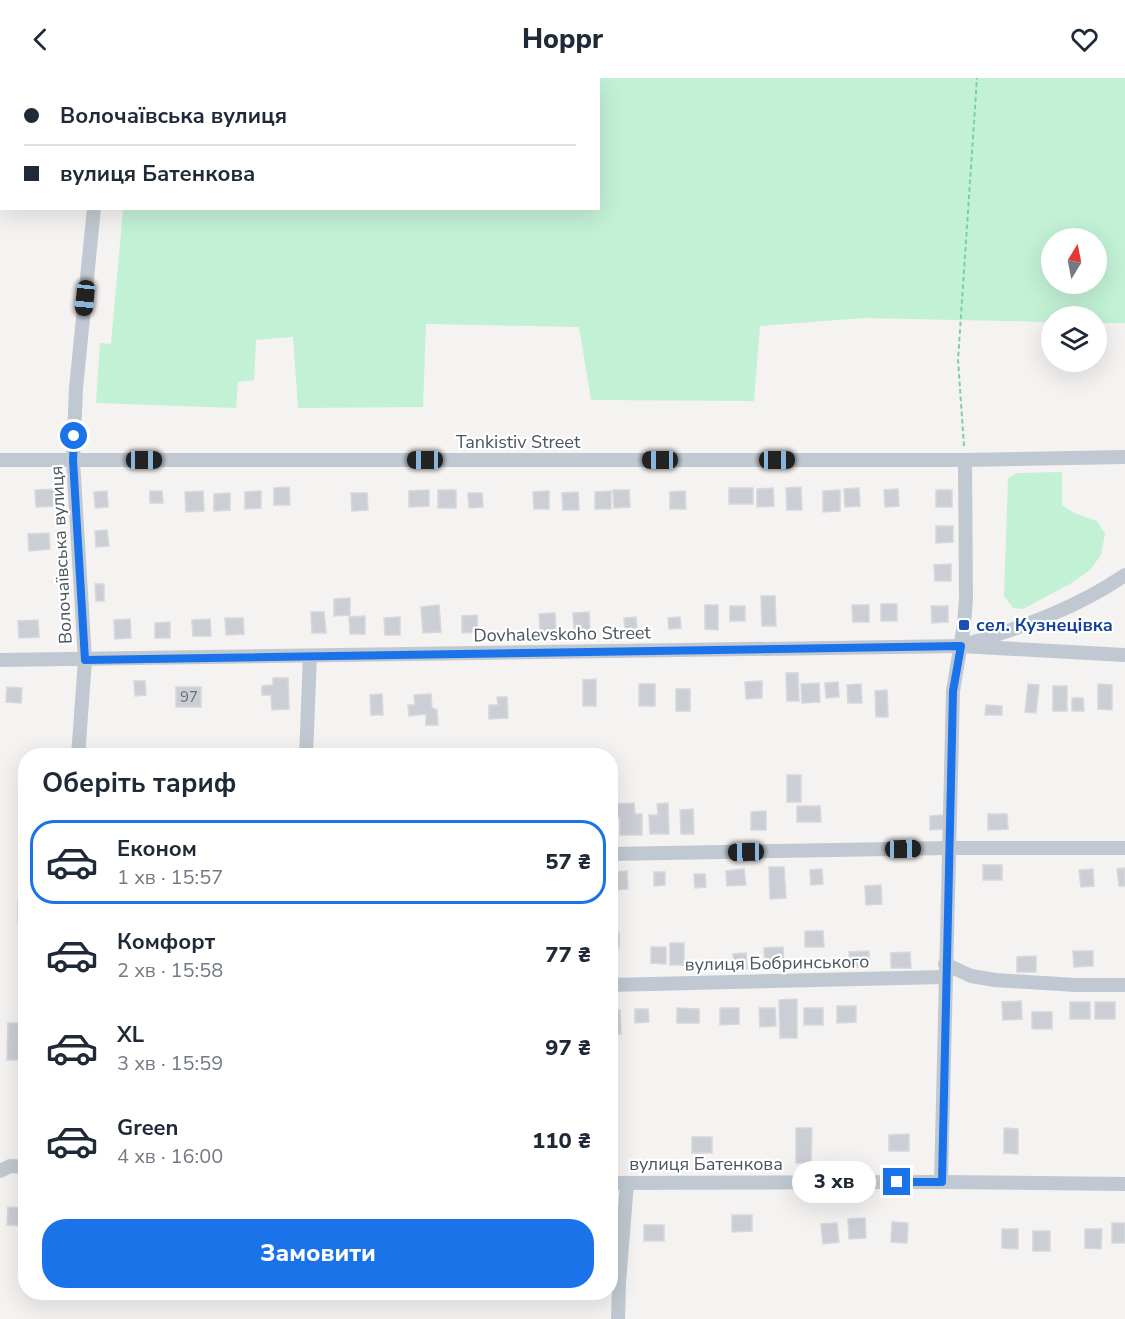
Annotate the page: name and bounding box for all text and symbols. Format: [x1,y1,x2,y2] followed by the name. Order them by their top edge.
[522,21,603,58] text: Hoppr
[24,23,57,56] icon: back
[1068,23,1101,56] icon: heart
[60,101,287,131] text: Волочаївська вулиця
[60,159,255,189] text: вулиця Батенкова
[1041,228,1107,294] north arrow
[1041,228,1107,372] map controls
[74,279,96,317] car
[1041,306,1107,372] button: layers
[60,422,87,449] route start
[456,430,581,454] street label: Tankistiv Street
[126,451,162,469] car
[407,451,443,469] car
[642,451,678,469] car
[759,451,795,469] car
[44,465,78,645] street label: Волочаївська вулиця
[976,613,1113,637] place label: сел. Кузнецівка
[957,618,971,632] marker: сел. Кузнецівка
[473,620,652,648] street label: Dovhalevskoho Street
[180,687,198,707] house number: 97
[42,765,236,802] text: Оберіть тариф
[117,834,197,864] text: Економ
[45,835,99,889] icon: car
[885,840,921,858] car
[728,843,764,861] car
[545,847,591,877] text: 57 ₴
[117,864,223,891] text: 1 хв · 15:57
[117,927,215,957] text: Комфорт
[45,928,99,982] icon: car
[545,940,591,970] text: 77 ₴
[685,949,869,977] street label: вулиця Бобринського
[117,957,223,984] text: 2 хв · 15:58
[117,1020,144,1050] text: XL
[45,1021,99,1075] icon: car
[545,1033,591,1063] text: 97 ₴
[117,1050,223,1077] text: 3 хв · 15:59
[117,1113,178,1143] text: Green
[45,1114,99,1168] icon: car
[532,1126,591,1156] text: 110 ₴
[117,1143,223,1170] text: 4 хв · 16:00
[629,1152,783,1176] street label: вулиця Батенкова
[792,1161,876,1203] callout: 3 хв
[814,1168,854,1195] text: 3 хв
[883,1168,910,1195] route end
[42,1219,594,1288] button: Замовити

